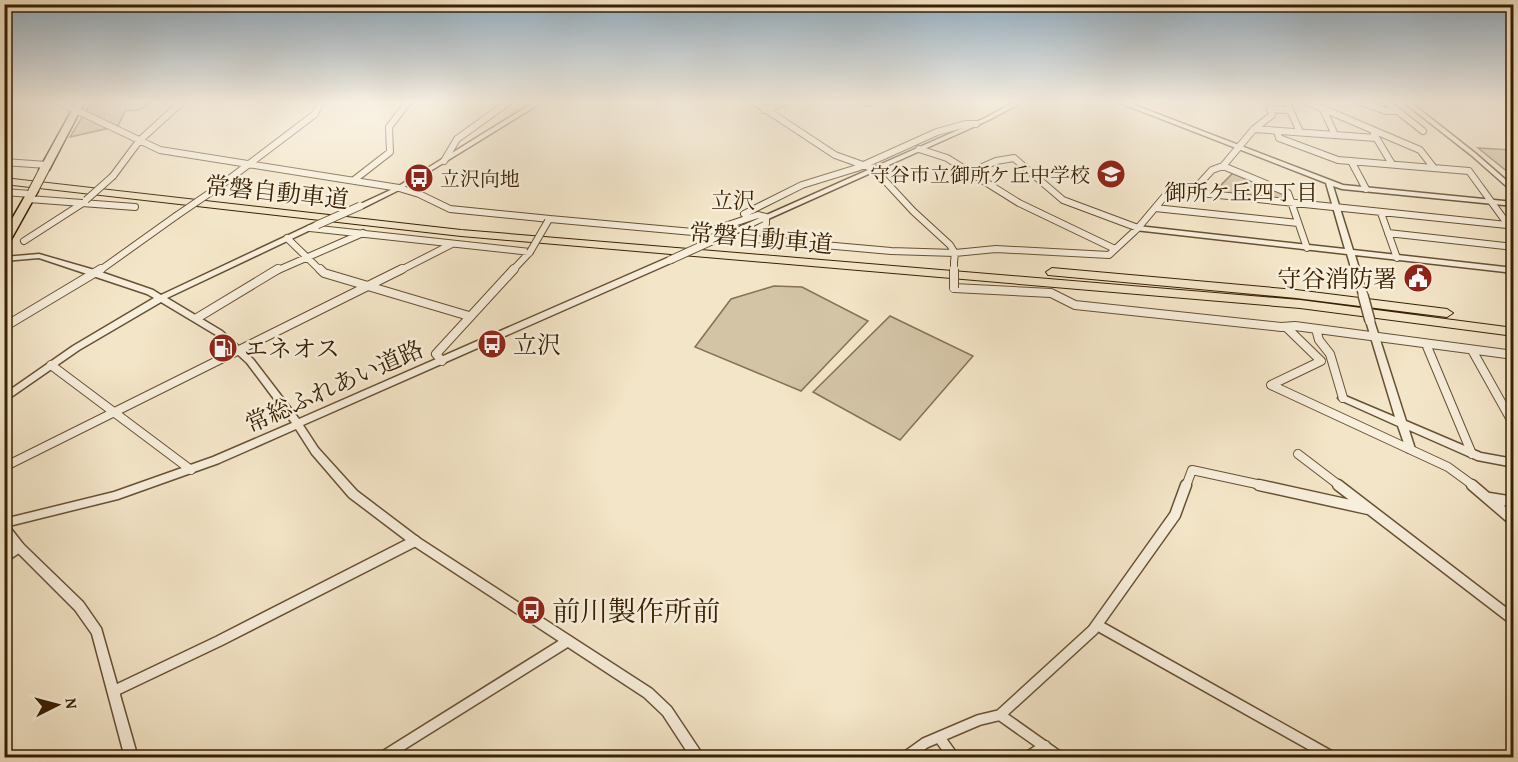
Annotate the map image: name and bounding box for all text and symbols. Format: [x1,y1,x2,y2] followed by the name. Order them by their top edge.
[1095,158,1127,190] school or university icon: 守谷市立御所ケ丘中学校
[870,160,1090,189] place label: 守谷市立御所ケ丘中学校
[403,162,435,194] bus stop icon: 立沢向地
[440,164,520,193] place label: 立沢向地
[204,167,350,217] street label: 常磐自動車道
[1164,176,1318,208] district label: 御所ケ丘四丁目
[711,184,755,216] district label: 立沢
[688,214,834,262] street label: 常磐自動車道
[1277,261,1397,296] place label: 守谷消防署
[1402,262,1434,294] public building icon: 守谷消防署
[513,327,561,362] place label: 立沢
[476,328,508,360] bus stop icon: 立沢
[239,331,429,441] street label: 常総ふれあい道路
[244,331,340,366] place label: エネオス
[207,332,239,364] fuel station icon: エネオス
[552,590,720,631] place label: 前川製作所前
[515,594,547,626] bus stop icon: 前川製作所前
[27,675,87,735] north arrow
[59,697,84,710] text: N

